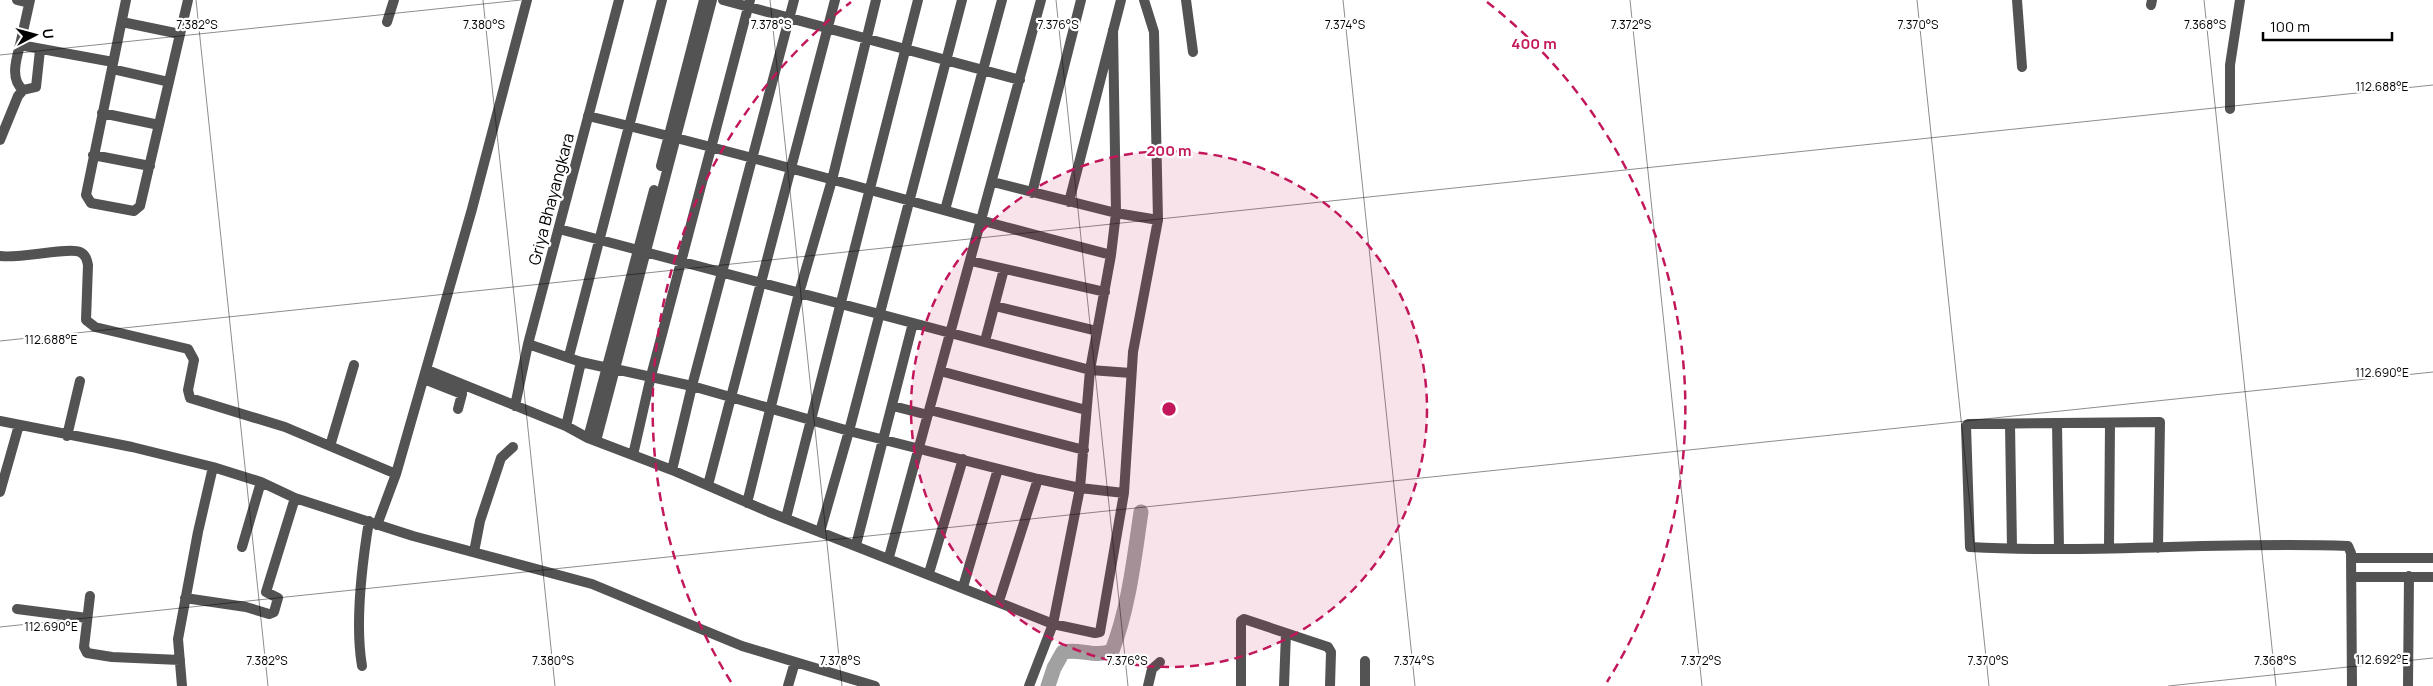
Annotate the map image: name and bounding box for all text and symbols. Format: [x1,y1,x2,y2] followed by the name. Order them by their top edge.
[10,10,60,60] north arrow
[2263,10,2392,42] scale bar
[176,16,218,33] text: 7.382°S
[463,16,505,33] text: 7.380°S
[751,16,791,33] text: 7.378°S
[1037,16,1079,33] text: 7.376°S
[1325,16,1365,33] text: 7.374°S
[1611,16,1651,33] text: 7.372°S
[1897,16,1939,33] text: 7.370°S
[2184,16,2226,33] text: 7.368°S
[2270,16,2310,37] text: 100 m
[38,28,58,40] text: U
[1511,33,1557,54] text: 400 m
[2356,78,2409,95] text: 112.688°E
[523,131,579,267] street label: Griya Bhayangkara
[1146,140,1192,161] text: 200 m
[25,331,78,348] text: 112.688°E
[2355,364,2409,381] text: 112.690°E
[1160,400,1178,418] centre of rings
[24,618,78,635] text: 112.690°E
[2355,651,2409,668] text: 112.692°E
[246,652,288,669] text: 7.382°S
[532,652,574,669] text: 7.380°S
[820,652,860,669] text: 7.378°S
[1106,652,1148,669] text: 7.376°S
[1394,652,1434,669] text: 7.374°S
[1681,652,1721,669] text: 7.372°S
[1967,652,2009,669] text: 7.370°S
[2254,652,2296,669] text: 7.368°S

